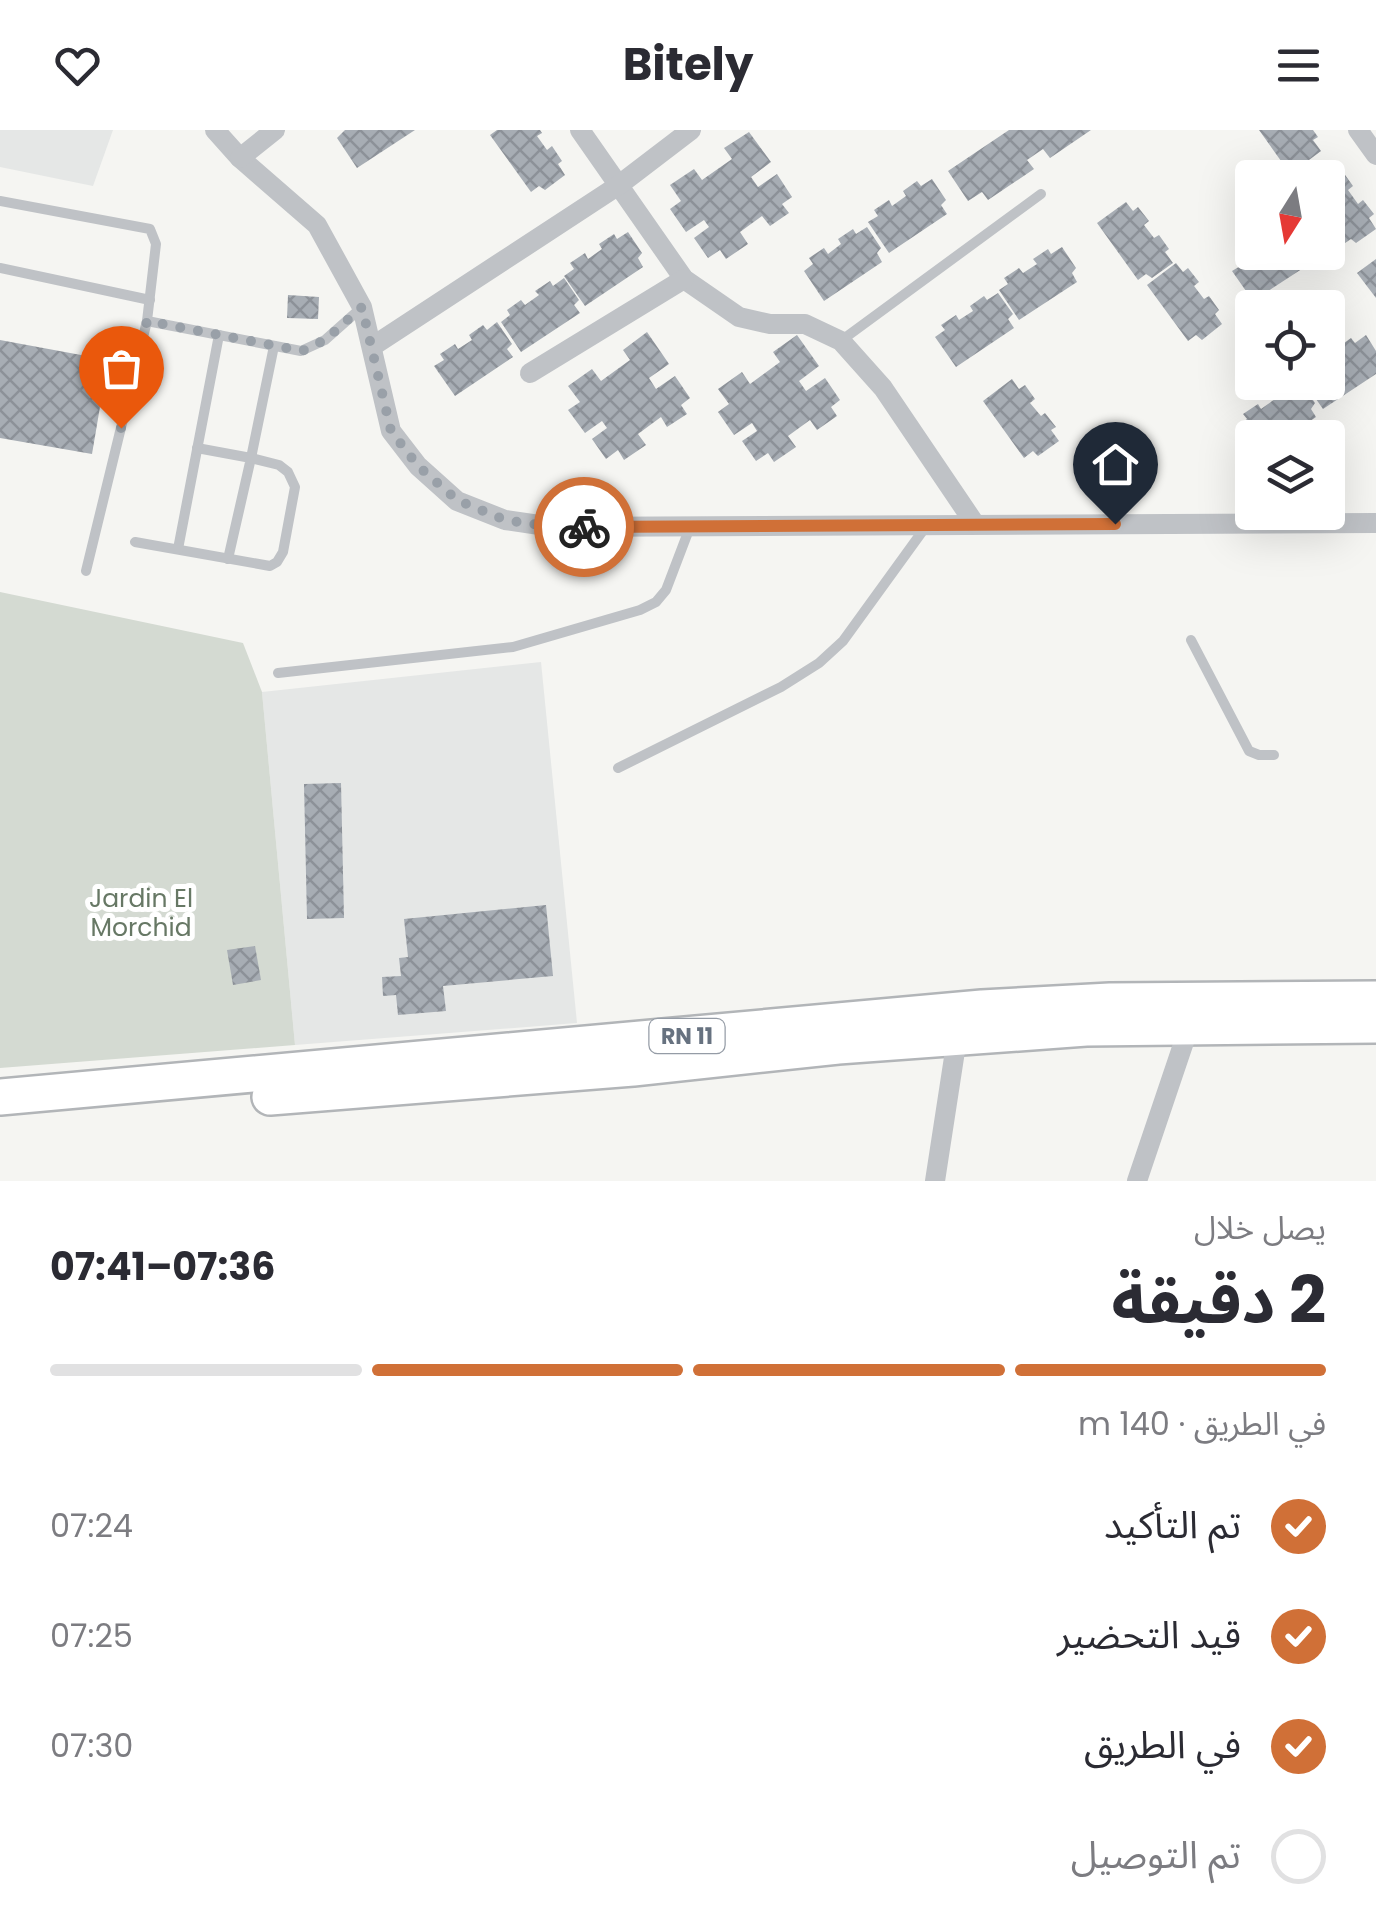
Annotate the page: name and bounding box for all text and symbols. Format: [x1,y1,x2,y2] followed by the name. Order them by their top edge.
[623,33,753,96] text: Bitely
[50,38,105,93] icon: heart
[1271,38,1326,93] icon: menu
[1235,160,1345,270] north arrow
[1235,160,1345,530] map controls
[1235,290,1345,400] button: locate
[79,326,164,429] pin
[94,341,149,396] icon: bag
[1235,420,1345,530] button: layers
[1073,422,1158,525] pin
[1088,437,1143,492] icon: home
[534,477,634,577] courier
[557,500,612,555] icon: bike
[89,881,193,945] park label: Jardin El Morchid
[650,1019,724,1053] road number: RN 11
[1194,1205,1326,1250] text: يصل خلال
[50,1240,275,1293] text: 07:36–07:41
[1112,1255,1326,1346] text: 2 دقيقة
[1078,1401,1326,1446] text: في الطريق · 140 m
[1104,1498,1241,1551] text: تم التأكيد
[1271,1499,1326,1554] icon: check
[50,1503,133,1548] text: 07:24
[1057,1608,1241,1661] text: قيد التحضير
[1271,1609,1326,1664] icon: check
[50,1613,133,1658] text: 07:25
[1084,1718,1241,1771] text: في الطريق
[1271,1719,1326,1774] icon: check
[50,1723,133,1768] text: 07:30
[1071,1828,1241,1881] text: تم التوصيل

